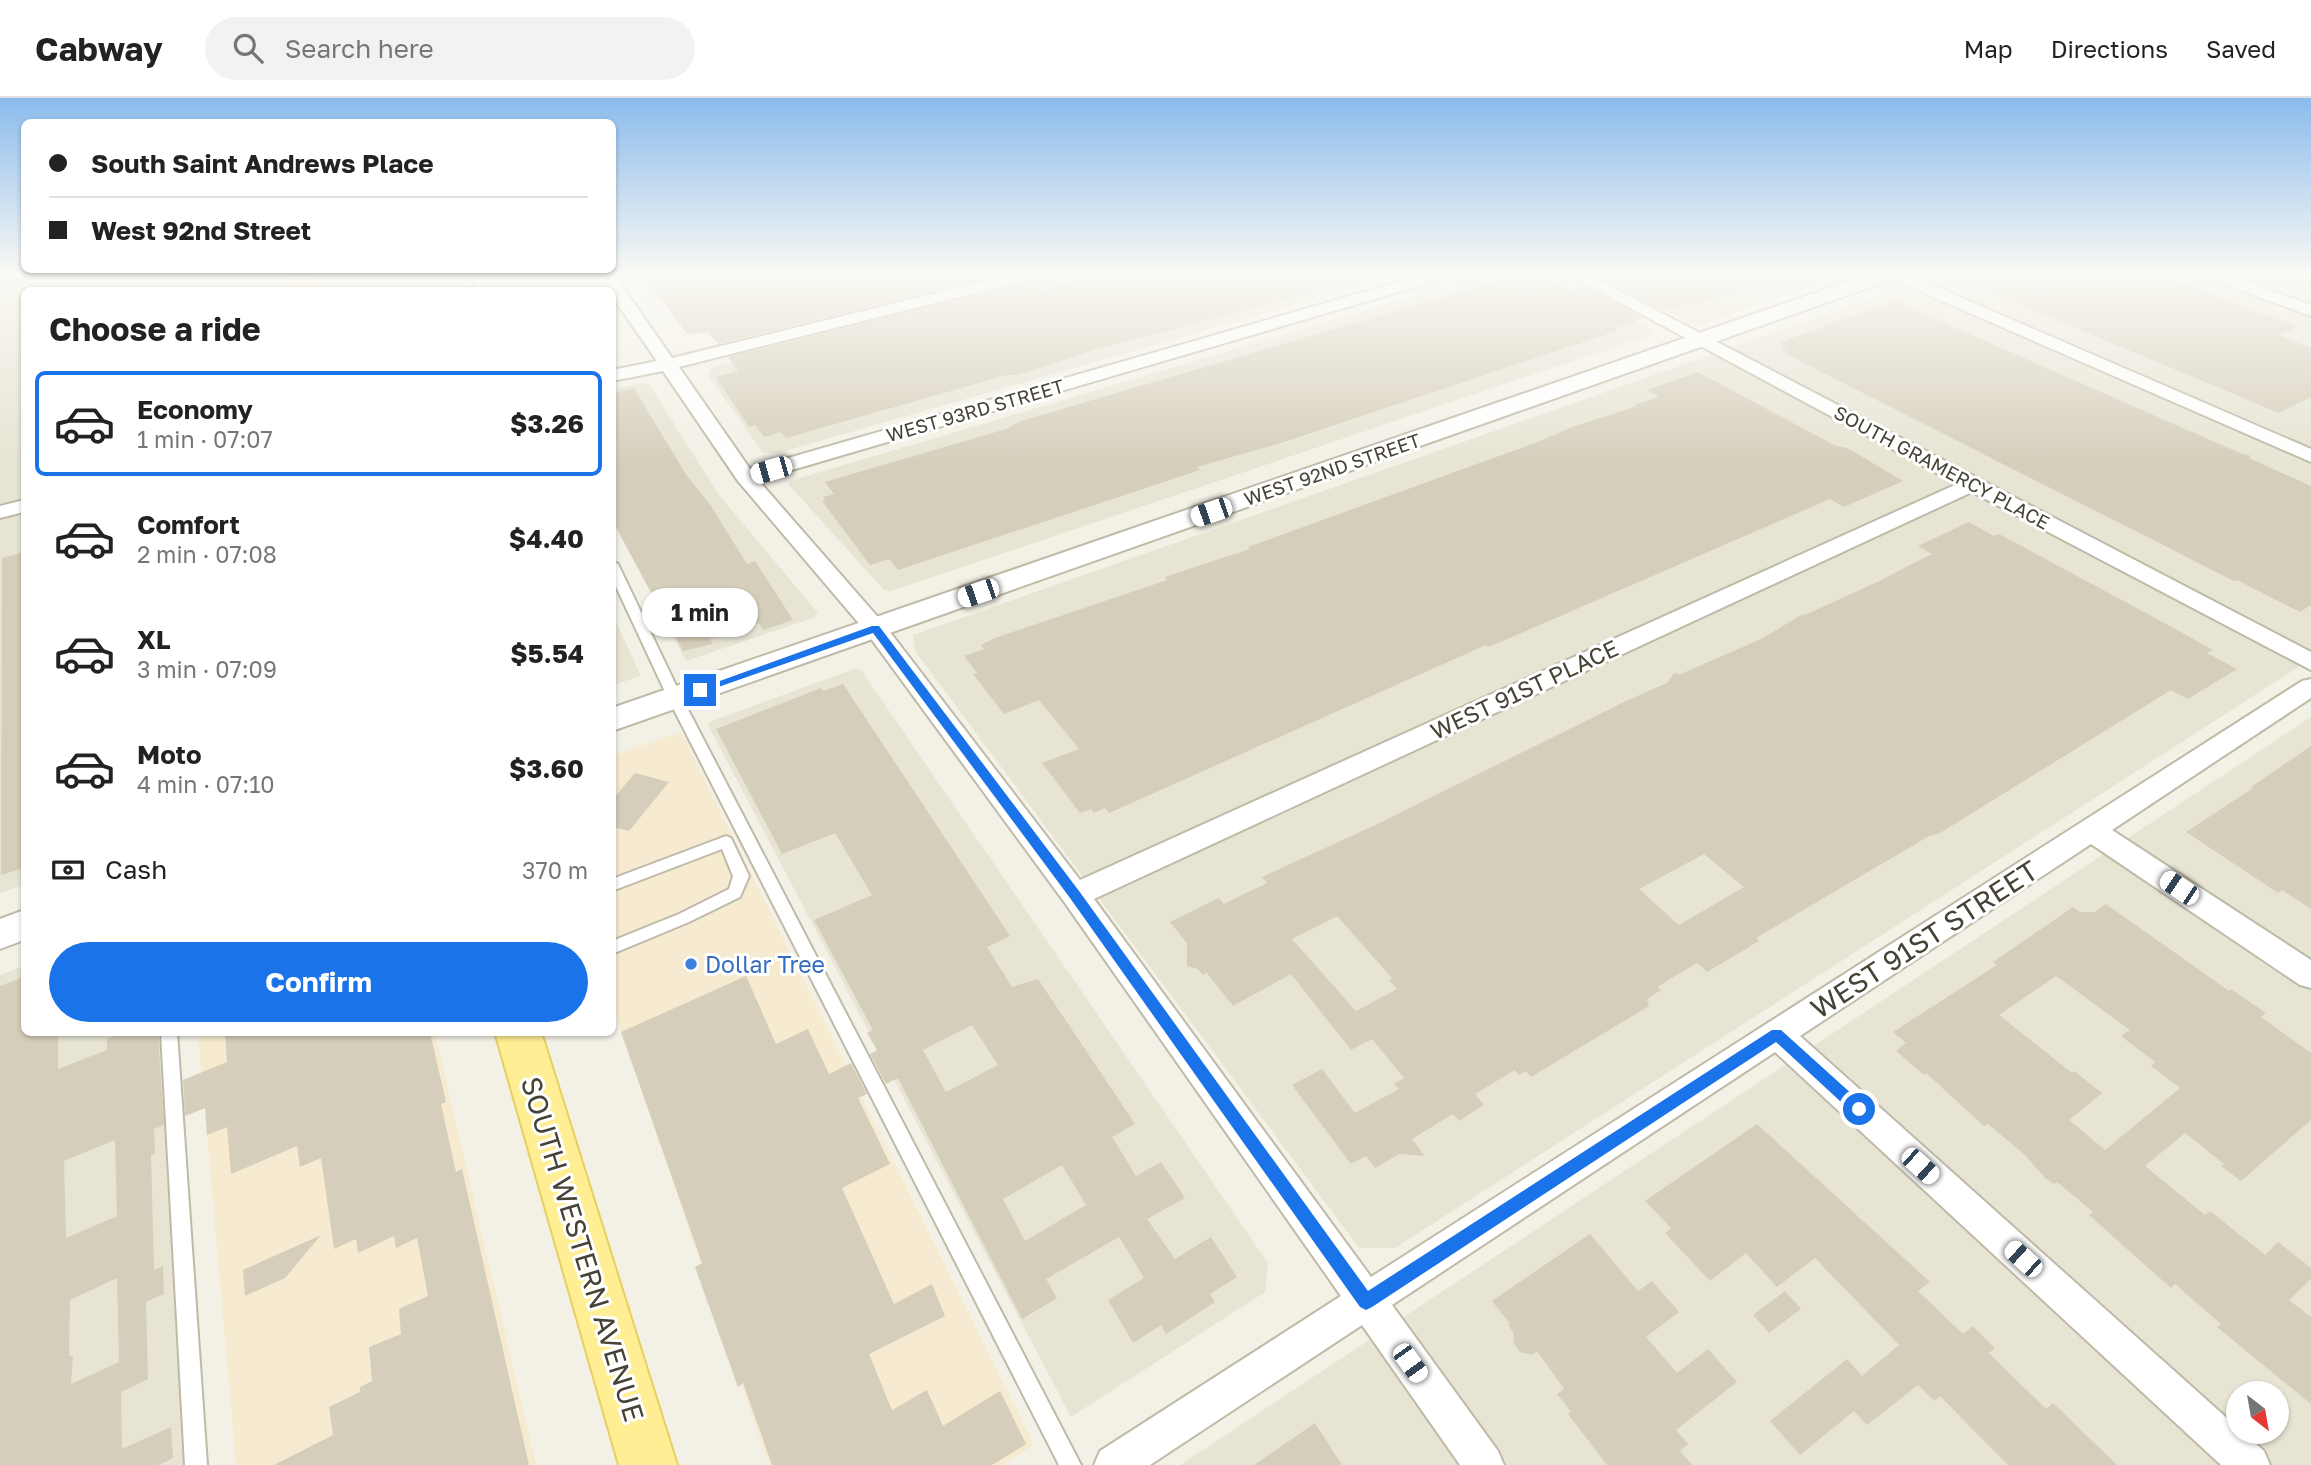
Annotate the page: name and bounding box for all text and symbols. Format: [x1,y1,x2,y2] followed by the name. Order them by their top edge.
[205,17,695,80] search box
[35,29,163,68] text: Cabway
[229,29,267,67] icon: search
[285,33,434,64] text: Search here
[1964,34,2013,63] text: Map
[2051,34,2168,63] text: Directions
[2206,34,2276,63] text: Saved
[91,148,434,179] text: South Saint Andrews Place
[91,215,311,246] text: West 92nd Street
[49,310,261,348] text: Choose a ride
[884,374,1067,446] street label: WEST 93RD STREET
[53,392,116,455] icon: car
[137,394,253,425] text: Economy
[1830,400,2054,534] street label: SOUTH GRAMERCY PLACE
[510,408,584,439] text: $3.26
[137,425,273,453] text: 1 min · 07:07
[1241,428,1423,510] street label: WEST 92ND STREET
[748,454,795,486] car
[1188,495,1235,529] car
[53,507,116,570] icon: car
[137,509,240,540] text: Comfort
[509,523,584,554] text: $4.40
[137,540,277,568] text: 2 min · 07:08
[955,576,1002,610] car
[642,588,758,638] callout: 1 min
[671,598,729,626] text: 1 min
[53,622,116,685] icon: car
[137,624,171,655] text: XL
[1426,633,1622,745] street label: WEST 91ST PLACE
[510,638,584,669] text: $5.54
[137,655,277,683] text: 3 min · 07:09
[684,674,716,706] route end
[53,737,116,800] icon: car
[137,739,202,770] text: Moto
[509,753,584,784] text: $3.60
[137,770,275,798] text: 4 min · 07:10
[49,851,87,889] icon: cash
[1804,853,2044,1025] street label: WEST 91ST STREET
[105,854,167,885] text: Cash
[522,856,588,884] text: 370 m
[2156,868,2203,908] car
[49,942,588,1022] button: Confirm
[705,950,825,978] place label: Dollar Tree
[683,956,699,972] marker: Dollar Tree
[515,1073,651,1425] street label: SOUTH WESTERN AVENUE
[1843,1093,1875,1125] route start
[1898,1144,1943,1188] car
[2001,1237,2046,1281] car
[1390,1340,1431,1386] car
[2226,1381,2289,1444] north arrow
[2226,1381,2289,1444] map controls

